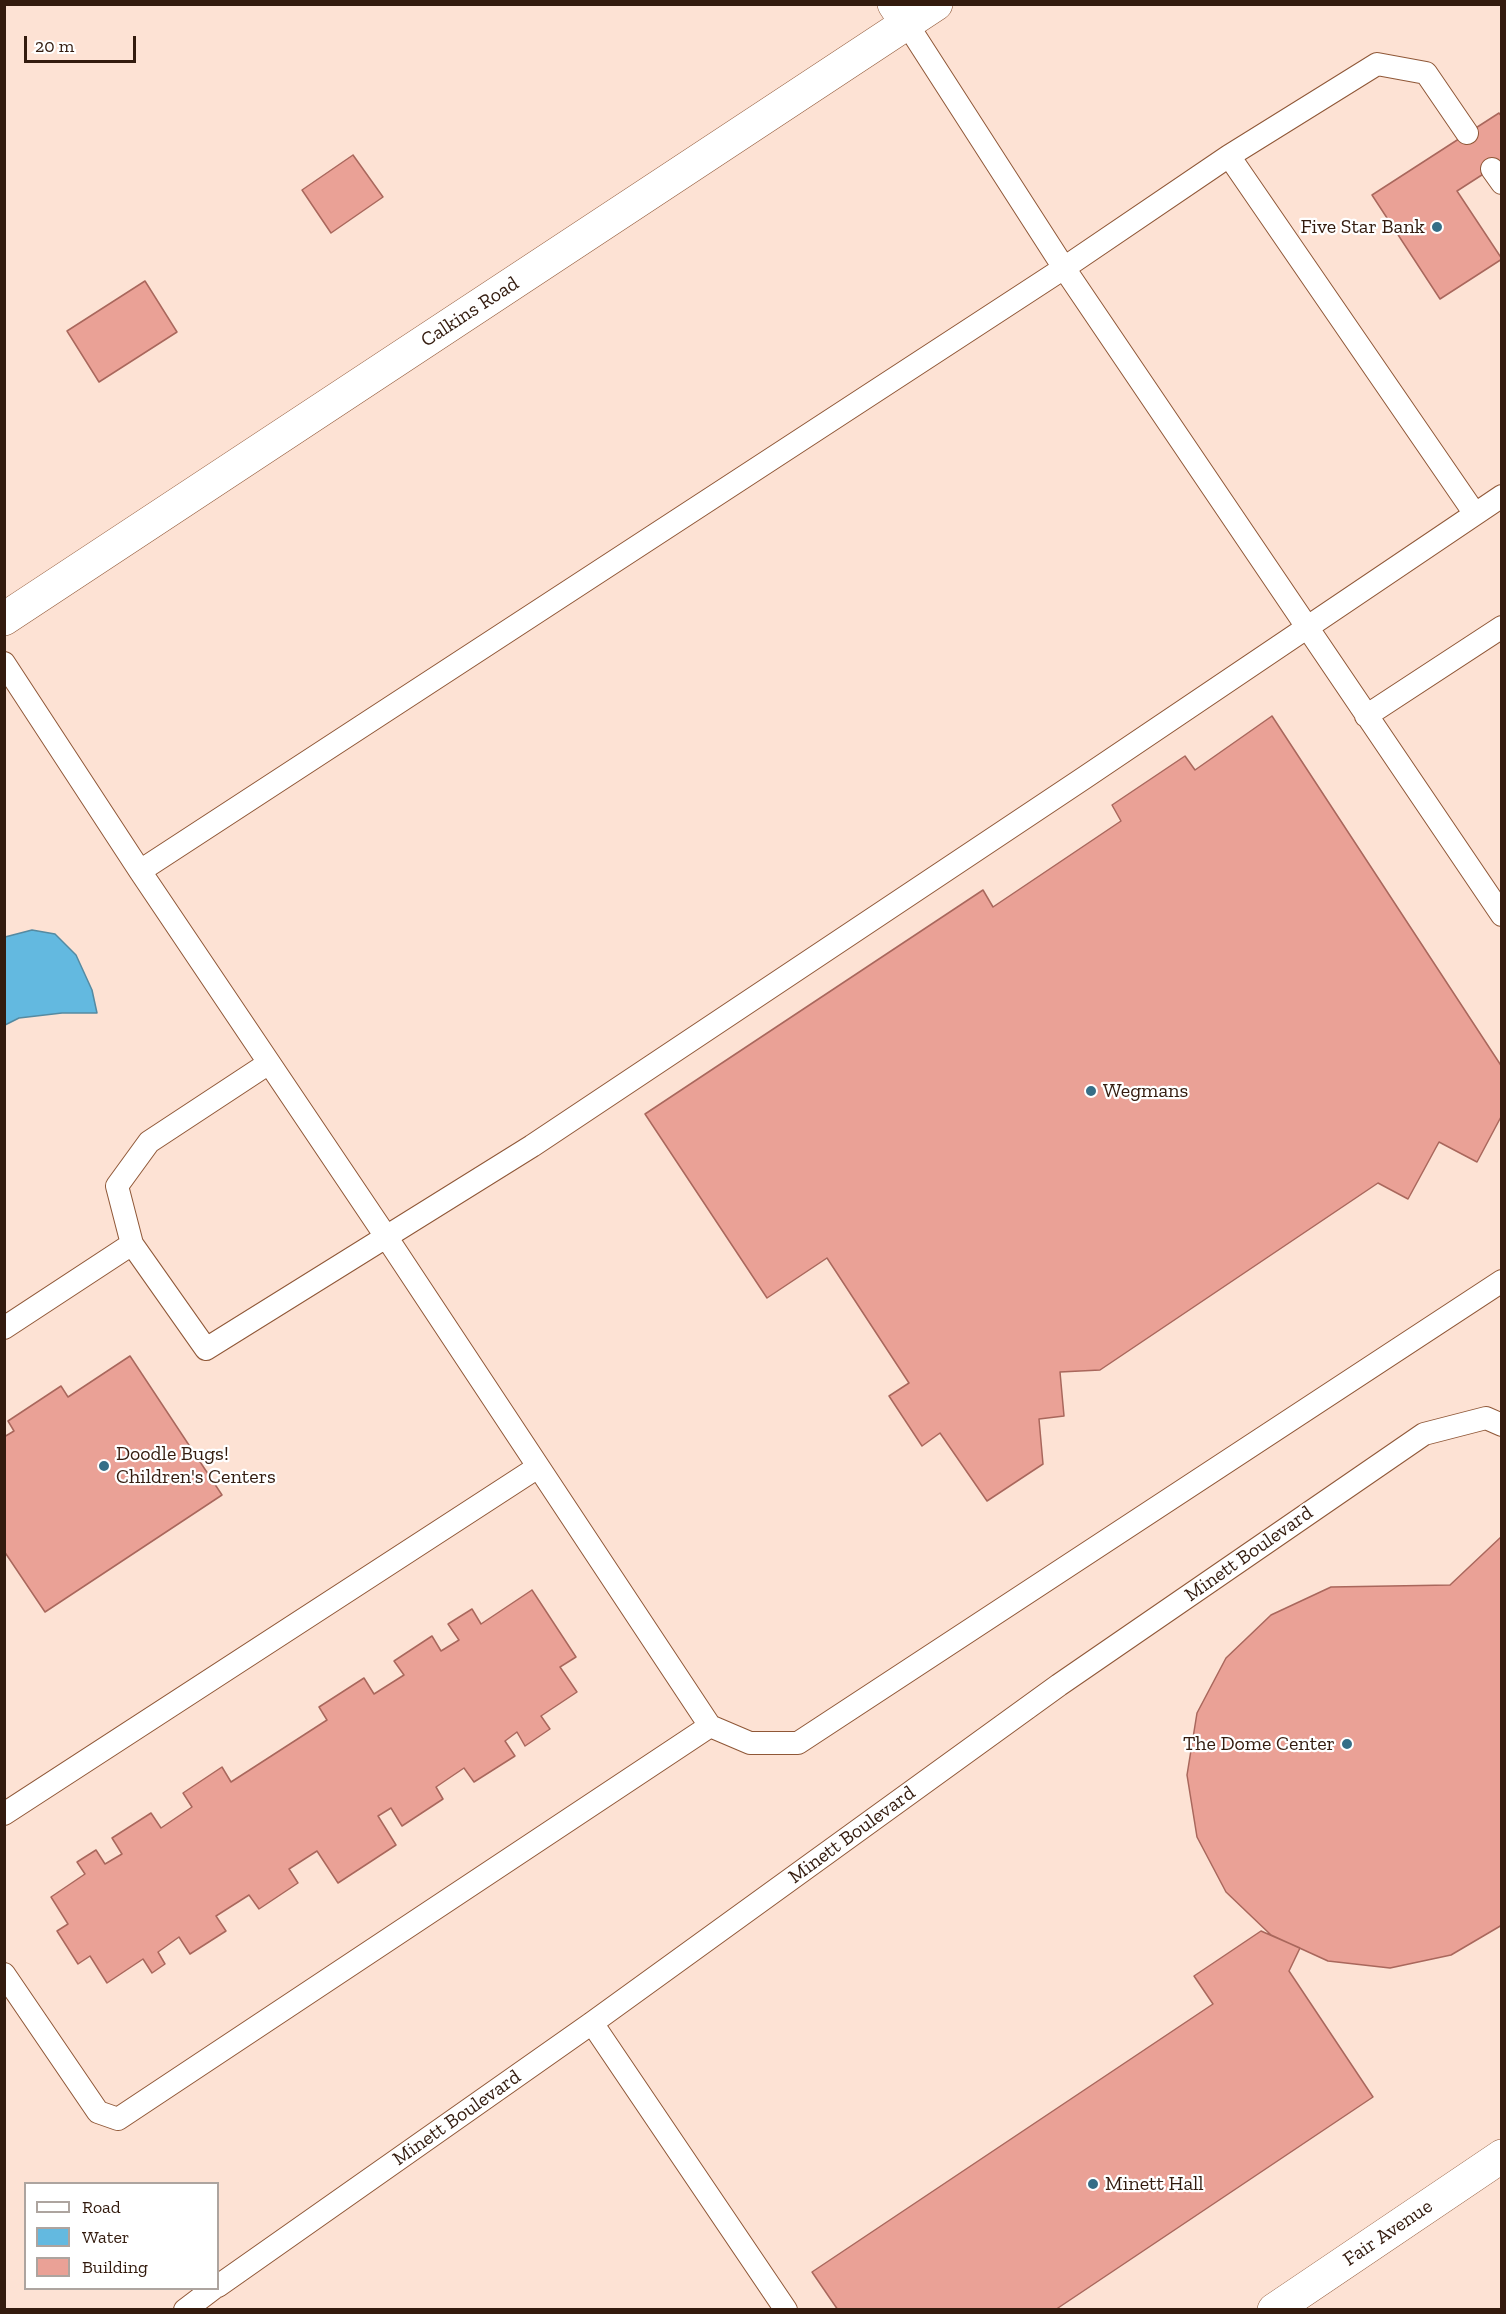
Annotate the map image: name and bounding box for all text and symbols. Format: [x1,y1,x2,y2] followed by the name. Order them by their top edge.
[27,24,140,62] scale bar
[35,35,74,57] text: 20 m
[1300,215,1425,239] place label: Five Star Bank
[1430,220,1444,234] marker: Five Star Bank
[417,272,523,352] street label: Calkins Road
[1103,1079,1188,1103] place label: Wegmans
[1084,1084,1098,1098] marker: Wegmans
[116,1442,276,1489] place label: Doodle Bugs! Children's Centers
[97,1459,111,1473] marker: Doodle Bugs! Children's Centers
[1180,1501,1318,1607] street label: Minett Boulevard
[1183,1732,1335,1756] place label: The Dome Center
[1340,1737,1354,1751] marker: The Dome Center
[784,1781,920,1889] street label: Minett Boulevard
[388,2065,526,2171] street label: Minett Boulevard
[1105,2172,1204,2196] place label: Minett Hall
[1086,2177,1100,2191] marker: Minett Hall
[24,2182,219,2290] legend
[1339,2194,1437,2272] street label: Fair Avenue
[82,2196,121,2218] text: Road
[82,2226,129,2248] text: Water
[82,2256,148,2278] text: Building

